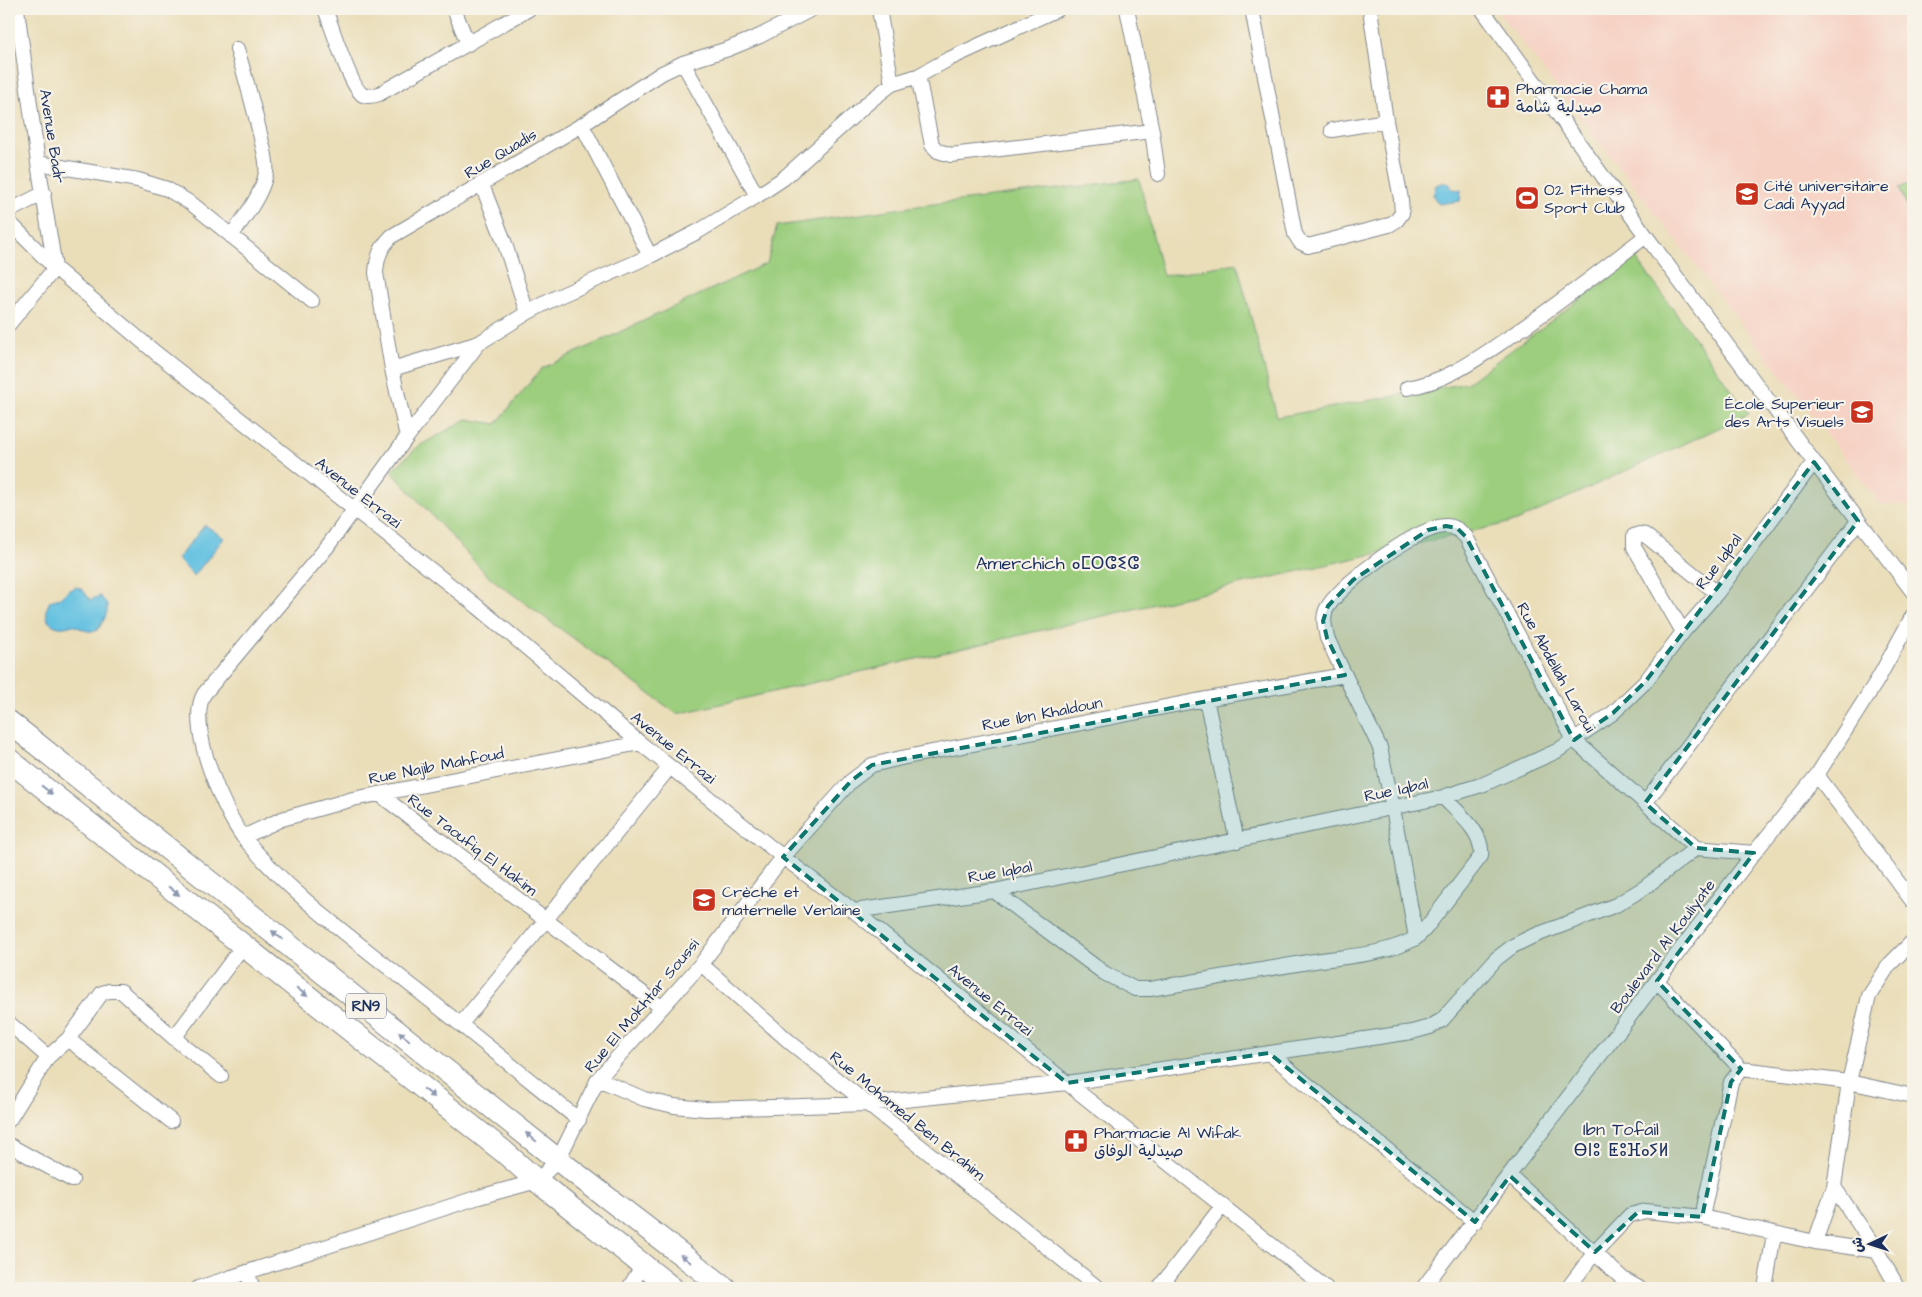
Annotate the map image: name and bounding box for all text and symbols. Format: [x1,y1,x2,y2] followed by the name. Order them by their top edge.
[1516,78,1647,118] place label: Pharmacie Chama صيدلية شامة
[1485,84,1511,110] pharmacy icon: Pharmacie Chama صيدلية شامة
[34,88,70,185] street label: Avenue Badr
[460,124,541,184] street label: Rue Quadis
[1764,175,1889,216] place label: Cité universitaire Cadi Ayyad
[1544,179,1625,219] place label: O2 Fitness Sport Club
[1734,181,1760,207] school or university icon: Cité universitaire Cadi Ayyad
[1514,185,1540,211] sports icon: O2 Fitness Sport Club
[1725,393,1844,433] place label: École Superieur des Arts Visuels
[1849,399,1875,425] school or university icon: École Superieur des Arts Visuels
[311,452,407,534] street label: Avenue Errazi
[1690,529,1747,594] street label: Rue Iqbal
[976,551,1140,576] district label: Amerchich ⴰⵎⵔⵛⵉⵛ
[1511,598,1601,737] street label: Rue Abdellah Laroui
[980,692,1104,736] street label: Rue Ibn Khaldoun
[626,707,721,789] street label: Avenue Errazi
[367,742,506,790] street label: Rue Najib Mahfoud
[1362,772,1430,807] street label: Rue Iqbal
[40,785,53,796] one-way arrow
[403,789,542,901] street label: Rue Taoufiq El Hakim
[966,856,1034,888] street label: Rue Iqbal
[1605,875,1721,1019] street label: Boulevard Al Kouliyate
[722,881,861,921] place label: Crèche et maternelle Verlaine
[167,886,180,897] one-way arrow
[691,887,717,913] school or university icon: Crèche et maternelle Verlaine
[270,929,283,940] one-way arrow
[579,934,705,1077] street label: Rue El Mokhtar Soussi
[943,959,1038,1041] street label: Avenue Errazi
[295,987,308,998] one-way arrow
[346,994,386,1018] road number: RN9
[398,1030,411,1041] one-way arrow
[825,1046,990,1186] street label: Rue Mohamed Ben Brahim
[422,1087,435,1098] one-way arrow
[1573,1117,1669,1163] district label: Ibn Tofail ⴱⵏⵓ ⵟⵓⴼⴰⵢⵍ
[1094,1122,1242,1162] place label: Pharmacie Al Wifak صيدلية الوفاق
[1063,1128,1089,1154] pharmacy icon: Pharmacie Al Wifak صيدلية الوفاق
[525,1132,537,1143] one-way arrow
[1844,1220,1894,1270] north arrow
[1848,1236,1869,1253] text: ش
[680,1253,693,1264] one-way arrow

